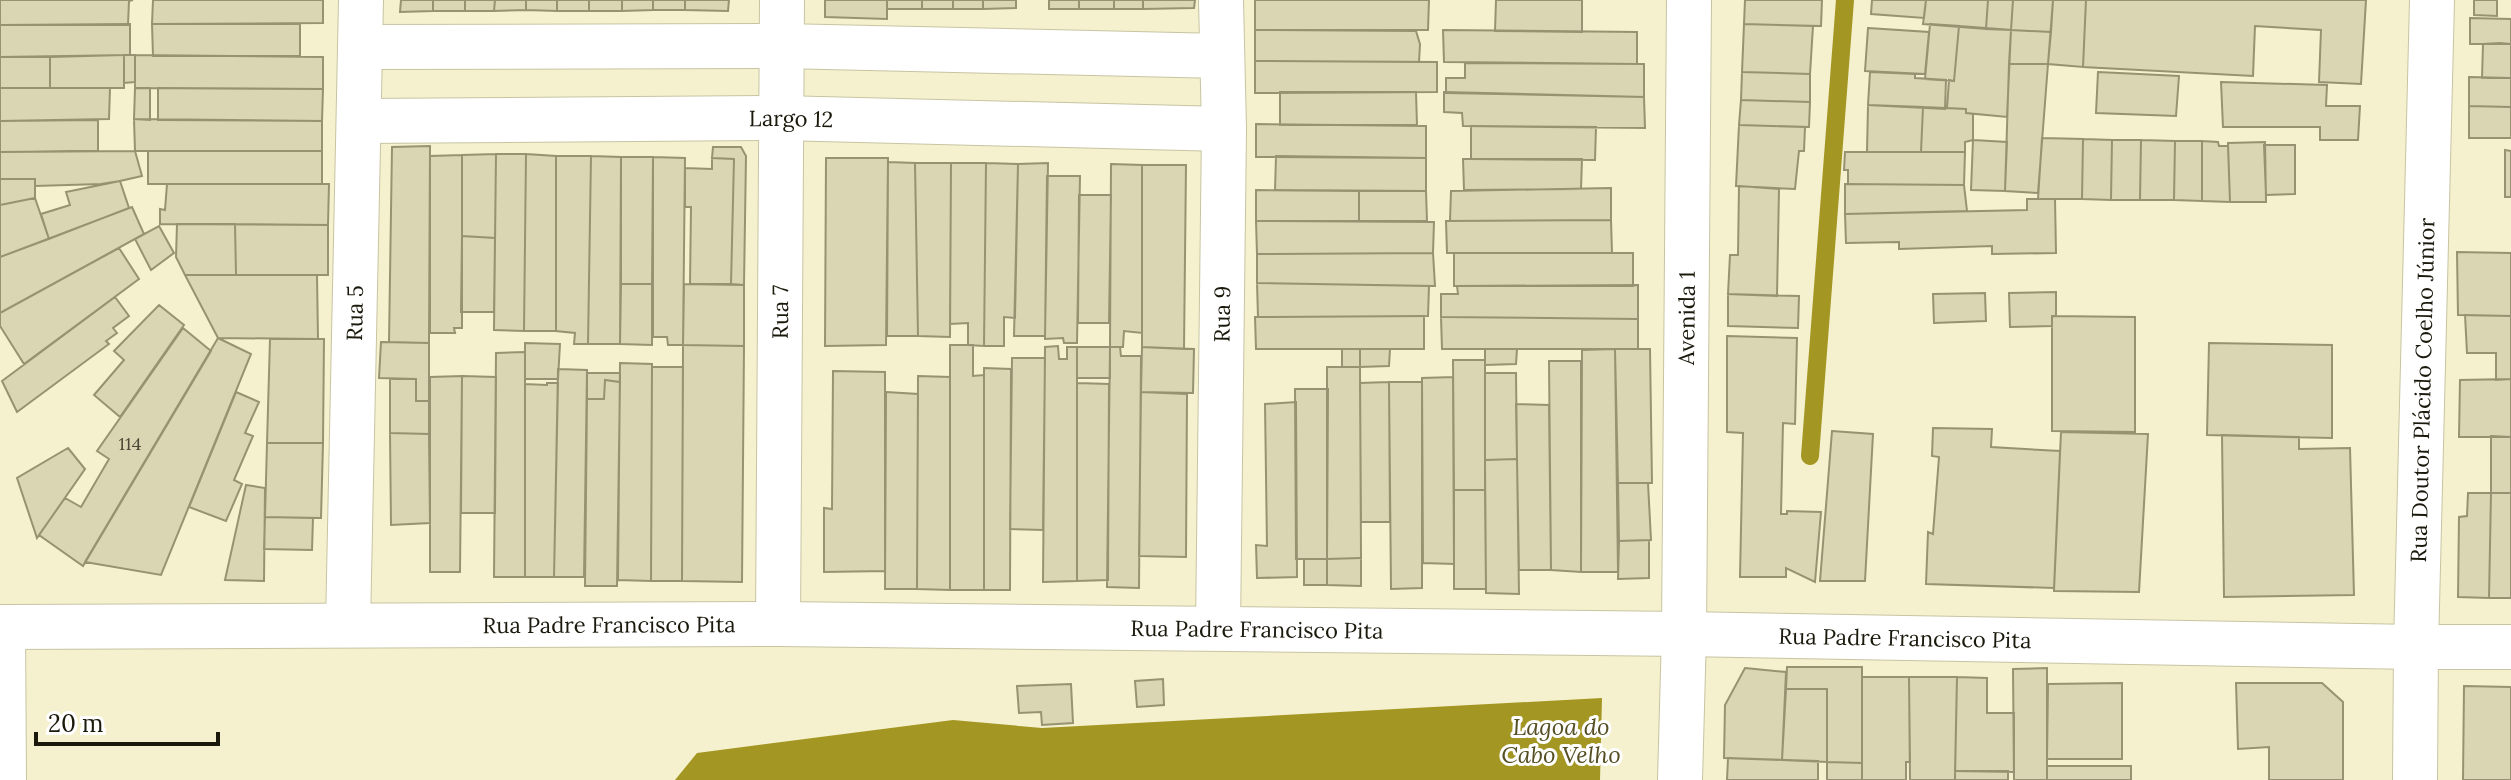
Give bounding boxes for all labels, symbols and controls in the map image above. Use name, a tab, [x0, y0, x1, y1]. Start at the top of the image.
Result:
street label: Largo 12	[749, 104, 834, 133]
street label: Rua Doutor Plácido Coelho Júnior	[2404, 217, 2441, 563]
street label: Avenida 1	[1672, 271, 1701, 366]
street label: Rua 5	[340, 285, 369, 341]
street label: Rua 7	[766, 285, 794, 339]
street label: Rua 9	[1207, 285, 1236, 343]
house number: 114	[119, 432, 142, 455]
street label: Rua Padre Francisco Pita	[482, 610, 736, 639]
street label: Rua Padre Francisco Pita	[1130, 614, 1384, 645]
street label: Rua Padre Francisco Pita	[1778, 622, 2032, 654]
scale bar	[36, 696, 218, 746]
text: 20 m	[48, 708, 104, 739]
water label: Lagoa do Cabo Velho	[1501, 711, 1621, 770]

